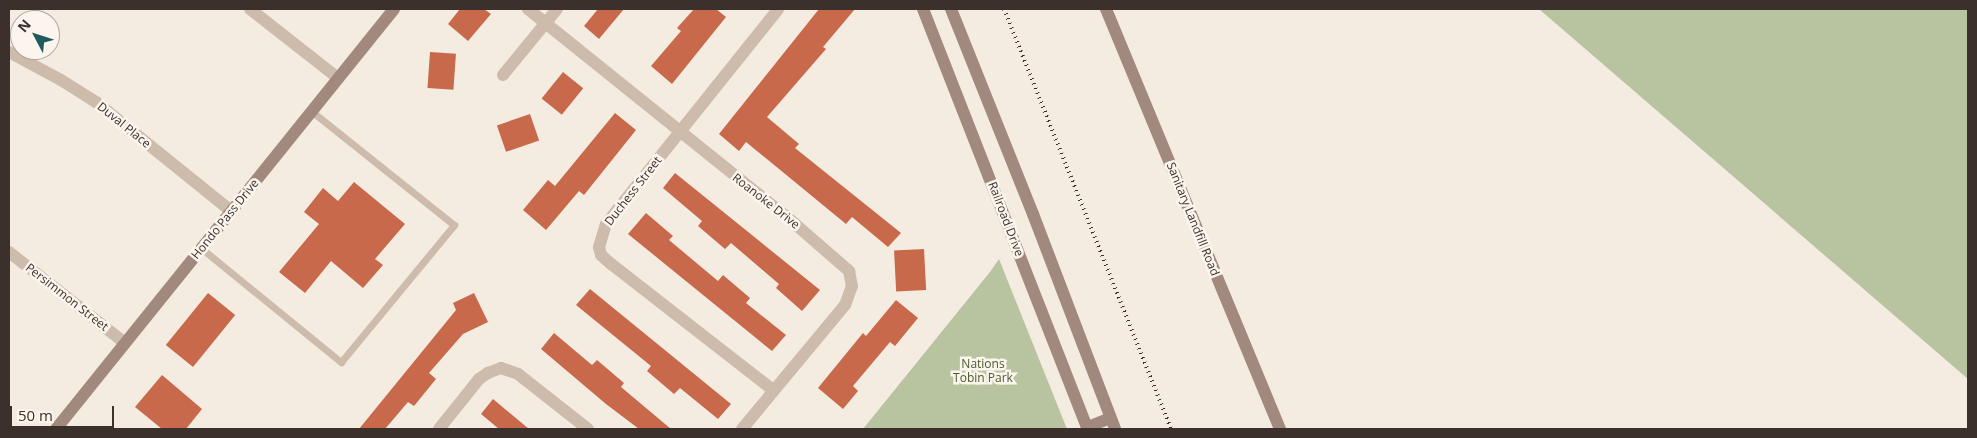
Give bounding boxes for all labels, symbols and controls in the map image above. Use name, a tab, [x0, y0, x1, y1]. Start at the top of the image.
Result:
north arrow	[10, 10, 60, 60]
text: N	[13, 15, 35, 36]
street label: Duval Place	[94, 99, 154, 151]
street label: Duchess Street	[601, 153, 665, 229]
street label: Sanitary Landfill Road	[1164, 160, 1222, 278]
street label: Roanoke Drive	[729, 170, 803, 232]
street label: Hondo Pass Drive	[188, 176, 262, 262]
street label: Railroad Drive	[985, 180, 1027, 258]
street label: Persimmon Street	[23, 260, 111, 334]
park label: Nations Tobin Park	[953, 357, 1013, 385]
scale bar	[12, 396, 116, 428]
text: 50 m	[18, 405, 53, 425]

